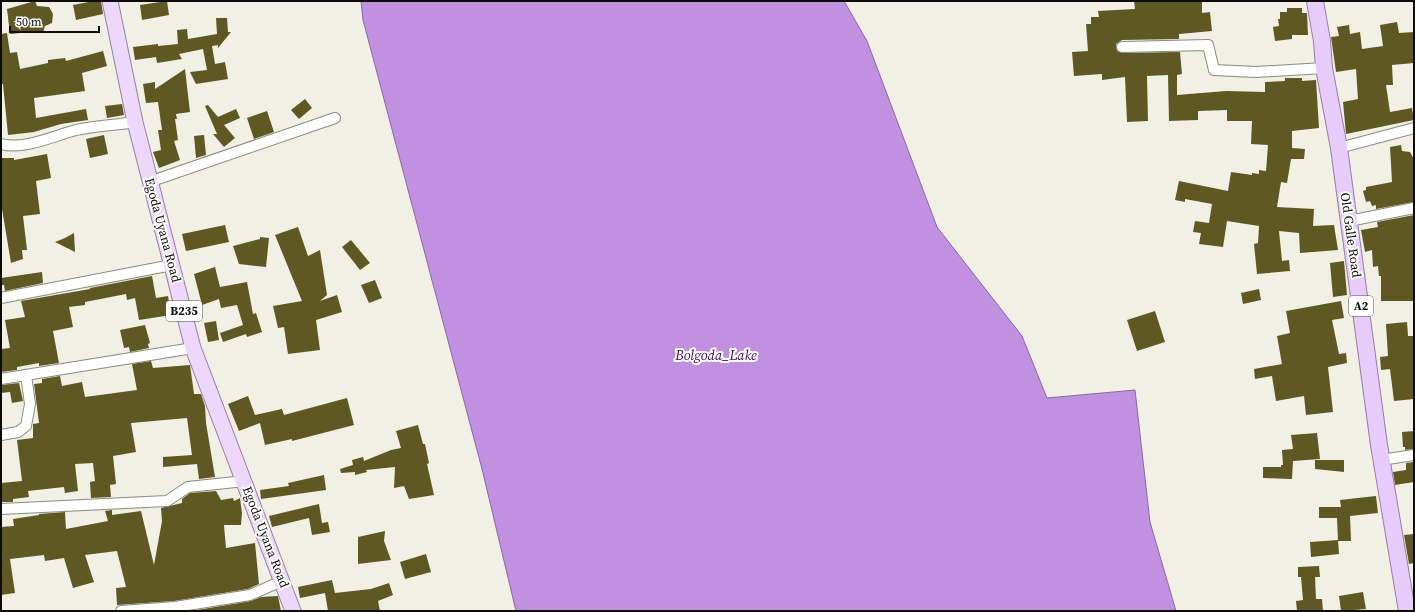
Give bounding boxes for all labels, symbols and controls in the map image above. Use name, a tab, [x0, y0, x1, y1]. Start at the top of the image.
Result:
scale bar	[10, 8, 99, 34]
text: 50 m	[16, 14, 42, 30]
street label: Egoda Uyana Road	[141, 176, 185, 285]
street label: Old Galle Road	[1337, 191, 1365, 279]
road number: A2	[1349, 296, 1373, 316]
road number: B235	[166, 301, 202, 321]
water label: Bolgoda_Lake	[674, 345, 757, 365]
street label: Egoda Uyana Road	[239, 484, 293, 591]

